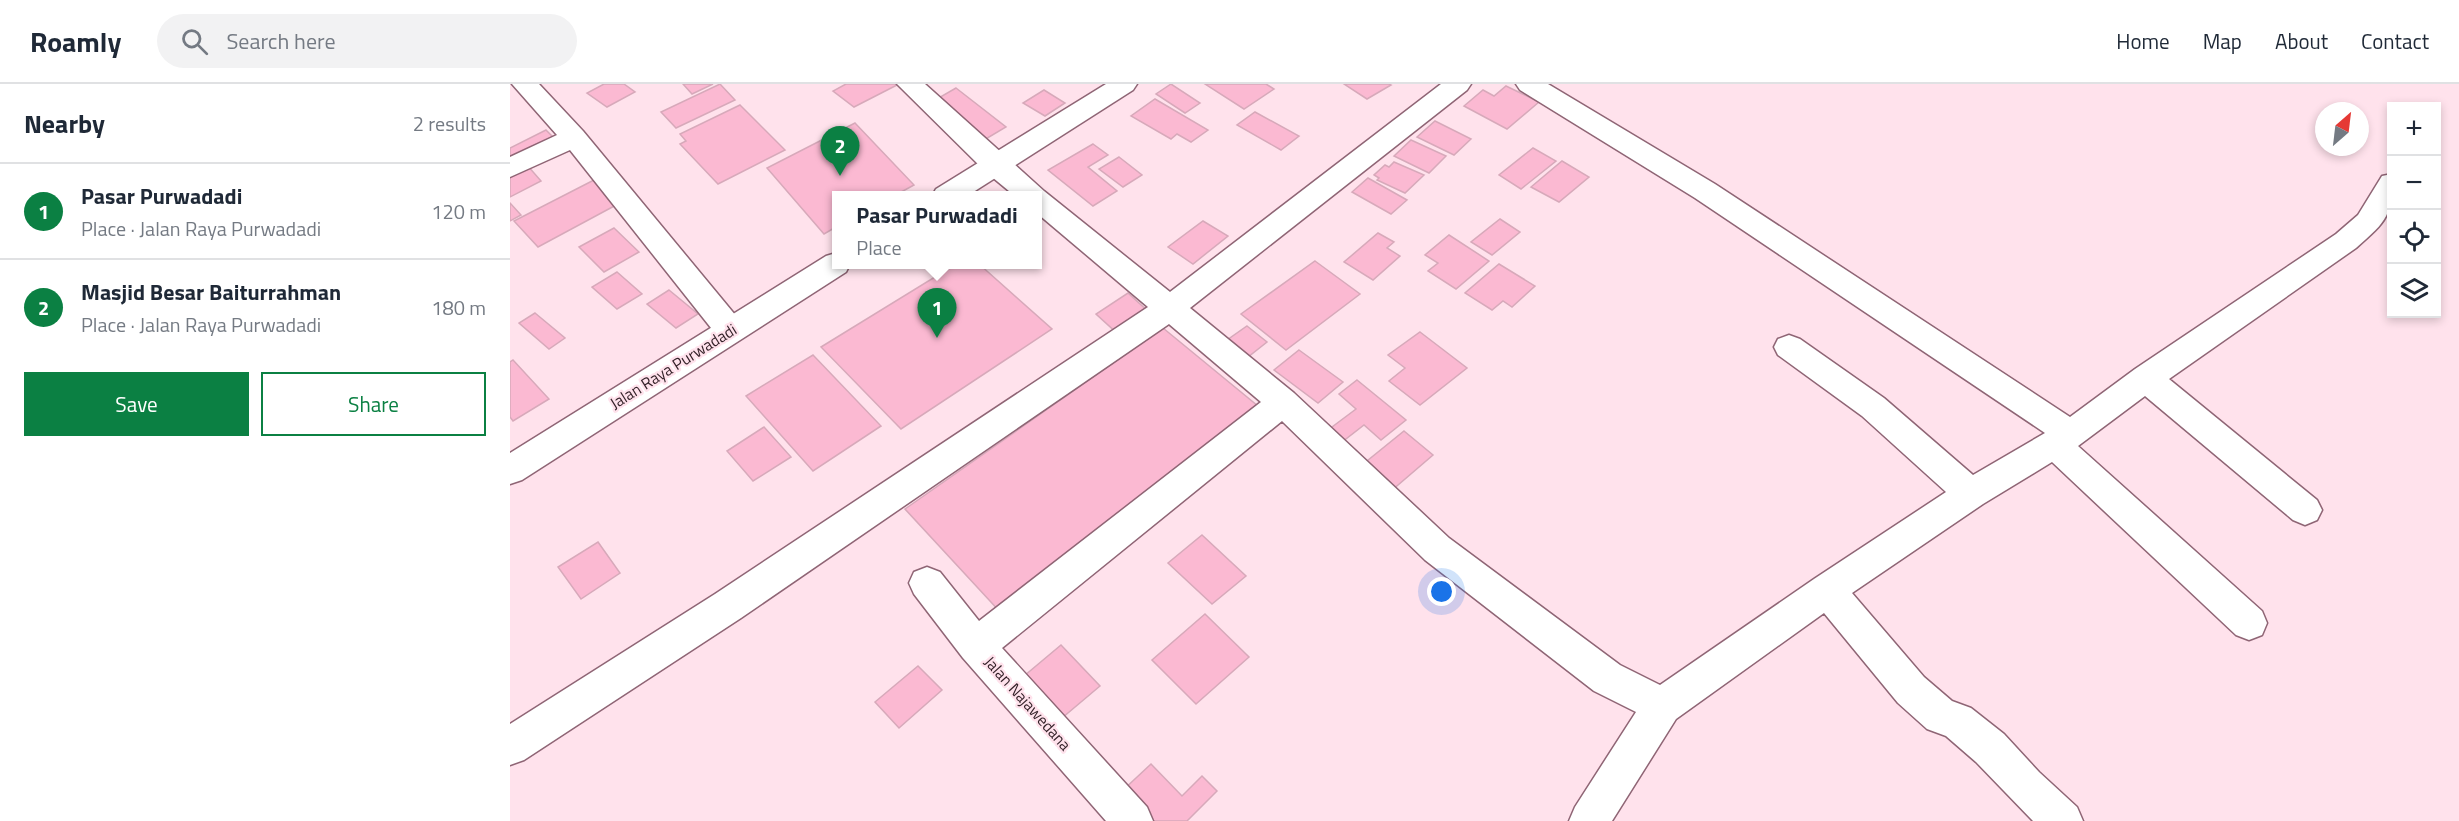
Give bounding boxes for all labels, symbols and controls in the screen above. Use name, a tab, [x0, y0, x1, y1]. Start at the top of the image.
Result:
search box	[157, 14, 577, 68]
text: Roamly	[30, 20, 121, 63]
text: Search here	[226, 24, 336, 58]
icon: search	[178, 25, 211, 58]
text: Home	[2116, 25, 2170, 57]
text: Map	[2203, 25, 2242, 57]
text: About	[2275, 25, 2328, 57]
text: Contact	[2361, 25, 2429, 57]
north arrow	[2315, 102, 2369, 156]
map controls	[2387, 102, 2441, 318]
button: +	[2387, 102, 2441, 156]
text: Nearby	[24, 104, 105, 143]
text: 2 results	[413, 108, 486, 139]
pin: 2	[820, 126, 860, 176]
button: −	[2387, 156, 2441, 210]
text: Pasar Purwadadi	[81, 179, 242, 213]
popup	[832, 191, 1042, 269]
text: 1	[38, 196, 49, 227]
text: 120 m	[431, 196, 486, 227]
text: Pasar Purwadadi	[856, 198, 1018, 232]
button: locate	[2387, 210, 2441, 264]
text: Place · Jalan Raya Purwadadi	[81, 213, 321, 244]
text: Place	[856, 232, 902, 263]
button: layers	[2387, 264, 2441, 318]
text: Masjid Besar Baiturrahman	[81, 275, 341, 309]
pin: 1	[918, 288, 956, 338]
text: 2	[38, 292, 49, 323]
text: 180 m	[431, 292, 486, 323]
text: Place · Jalan Raya Purwadadi	[81, 309, 321, 340]
street label: Jalan Raya Purwadadi	[605, 317, 741, 415]
button: Save	[24, 372, 249, 436]
button: Share	[261, 372, 486, 436]
your location	[1427, 577, 1456, 606]
street label: Jalan Najawedana	[979, 650, 1077, 756]

